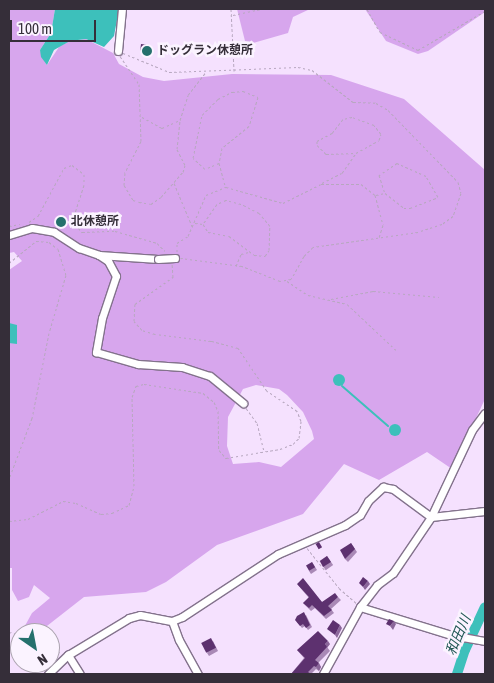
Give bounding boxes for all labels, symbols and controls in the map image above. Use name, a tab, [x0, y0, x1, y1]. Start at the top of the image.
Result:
scale bar	[12, 10, 99, 42]
text: 100 m	[18, 20, 52, 37]
place label: ドッグラン休憩所	[157, 44, 253, 58]
marker: ドッグラン休憩所	[141, 45, 153, 57]
place label: 北休憩所	[71, 215, 119, 229]
marker: 北休憩所	[55, 216, 67, 228]
water label: 和田川	[442, 612, 474, 658]
north arrow	[10, 623, 60, 673]
text: N	[35, 651, 50, 669]

